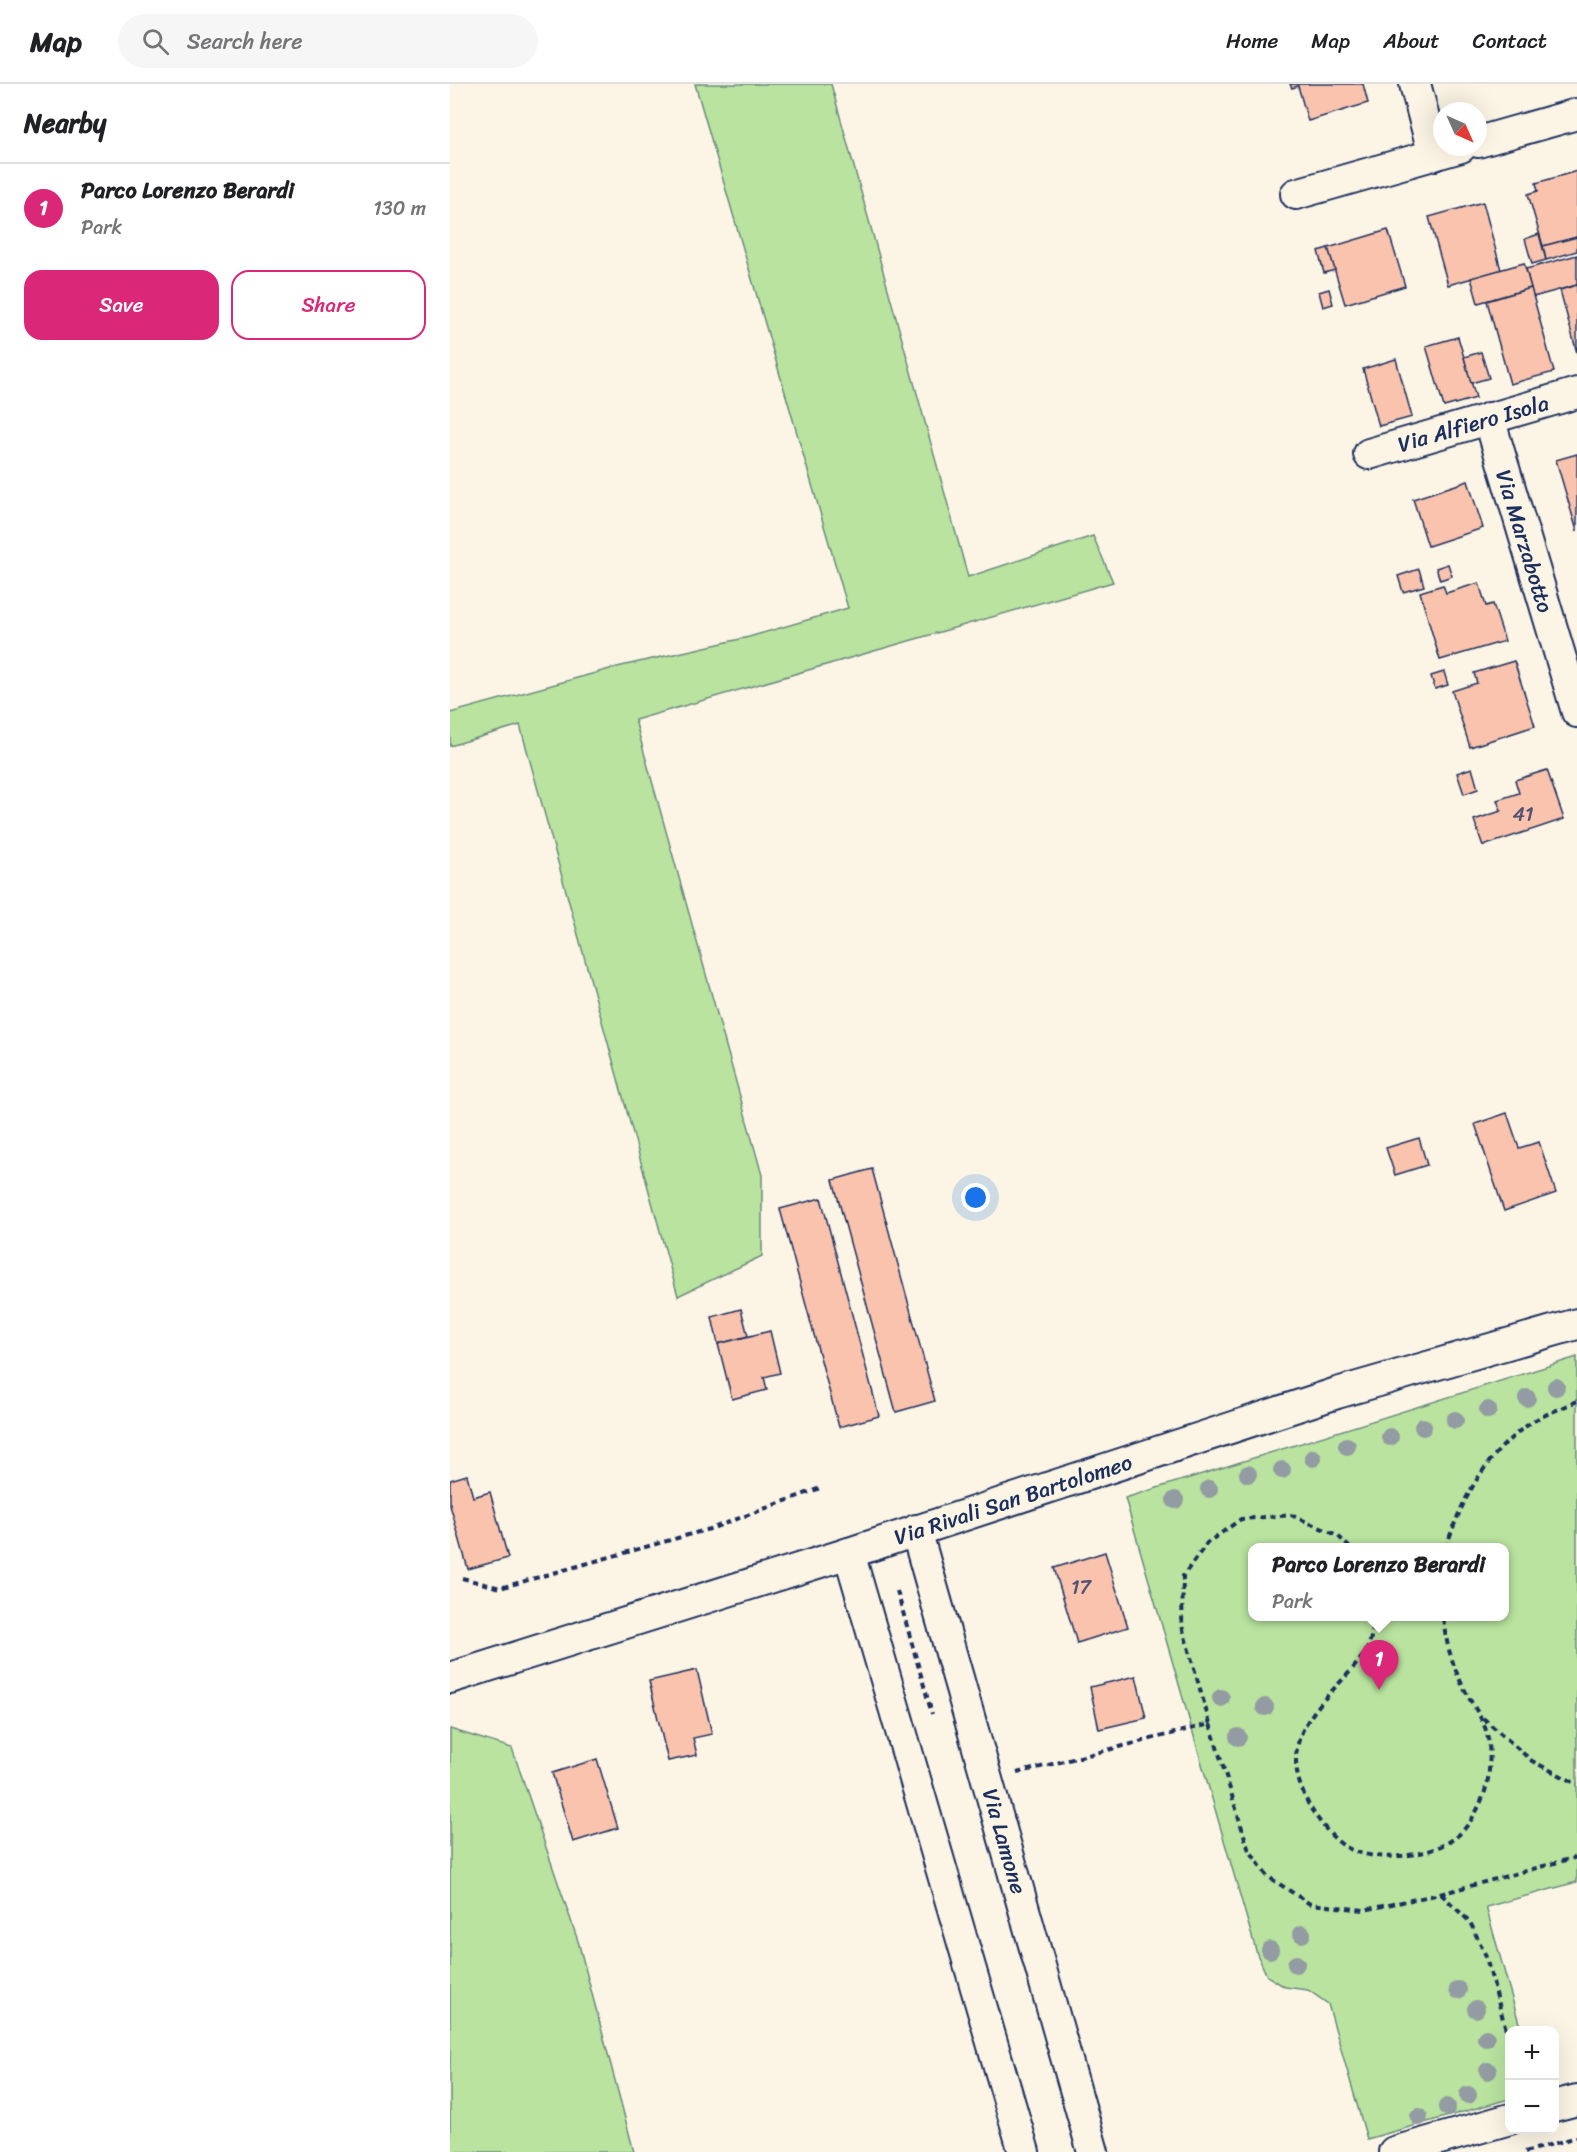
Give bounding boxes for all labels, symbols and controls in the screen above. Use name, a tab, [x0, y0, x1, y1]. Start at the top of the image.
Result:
search box	[118, 14, 538, 68]
text: Map	[30, 17, 82, 66]
text: Search here	[187, 22, 303, 61]
text: Home	[1226, 22, 1278, 60]
text: Map	[1311, 22, 1350, 60]
text: About	[1383, 22, 1440, 60]
text: Contact	[1473, 22, 1547, 60]
icon: search	[139, 25, 172, 58]
text: Nearby	[24, 100, 106, 146]
north arrow	[1433, 102, 1487, 156]
text: Parco Lorenzo Berardi	[81, 171, 294, 210]
text: 1	[39, 191, 48, 226]
text: 130 m	[373, 191, 426, 226]
text: Park	[81, 210, 122, 245]
button: Save	[24, 270, 219, 340]
button: Share	[231, 270, 426, 340]
street label: Via Alfiero Isola	[1393, 383, 1553, 464]
street label: Via Marzabotto	[1484, 465, 1565, 618]
house number: 41	[1512, 797, 1534, 832]
your location	[961, 1183, 990, 1212]
street label: Via Rivali San Bartolomeo	[889, 1443, 1137, 1556]
popup	[1248, 1543, 1509, 1621]
text: Parco Lorenzo Berardi	[1272, 1545, 1485, 1584]
house number: 17	[1071, 1570, 1093, 1605]
text: Park	[1272, 1584, 1313, 1619]
pin: 1	[1360, 1640, 1398, 1690]
street label: Via Lamone	[971, 1784, 1038, 1899]
map controls	[1505, 2026, 1559, 2134]
button: +	[1505, 2026, 1559, 2080]
button: −	[1505, 2080, 1559, 2134]

